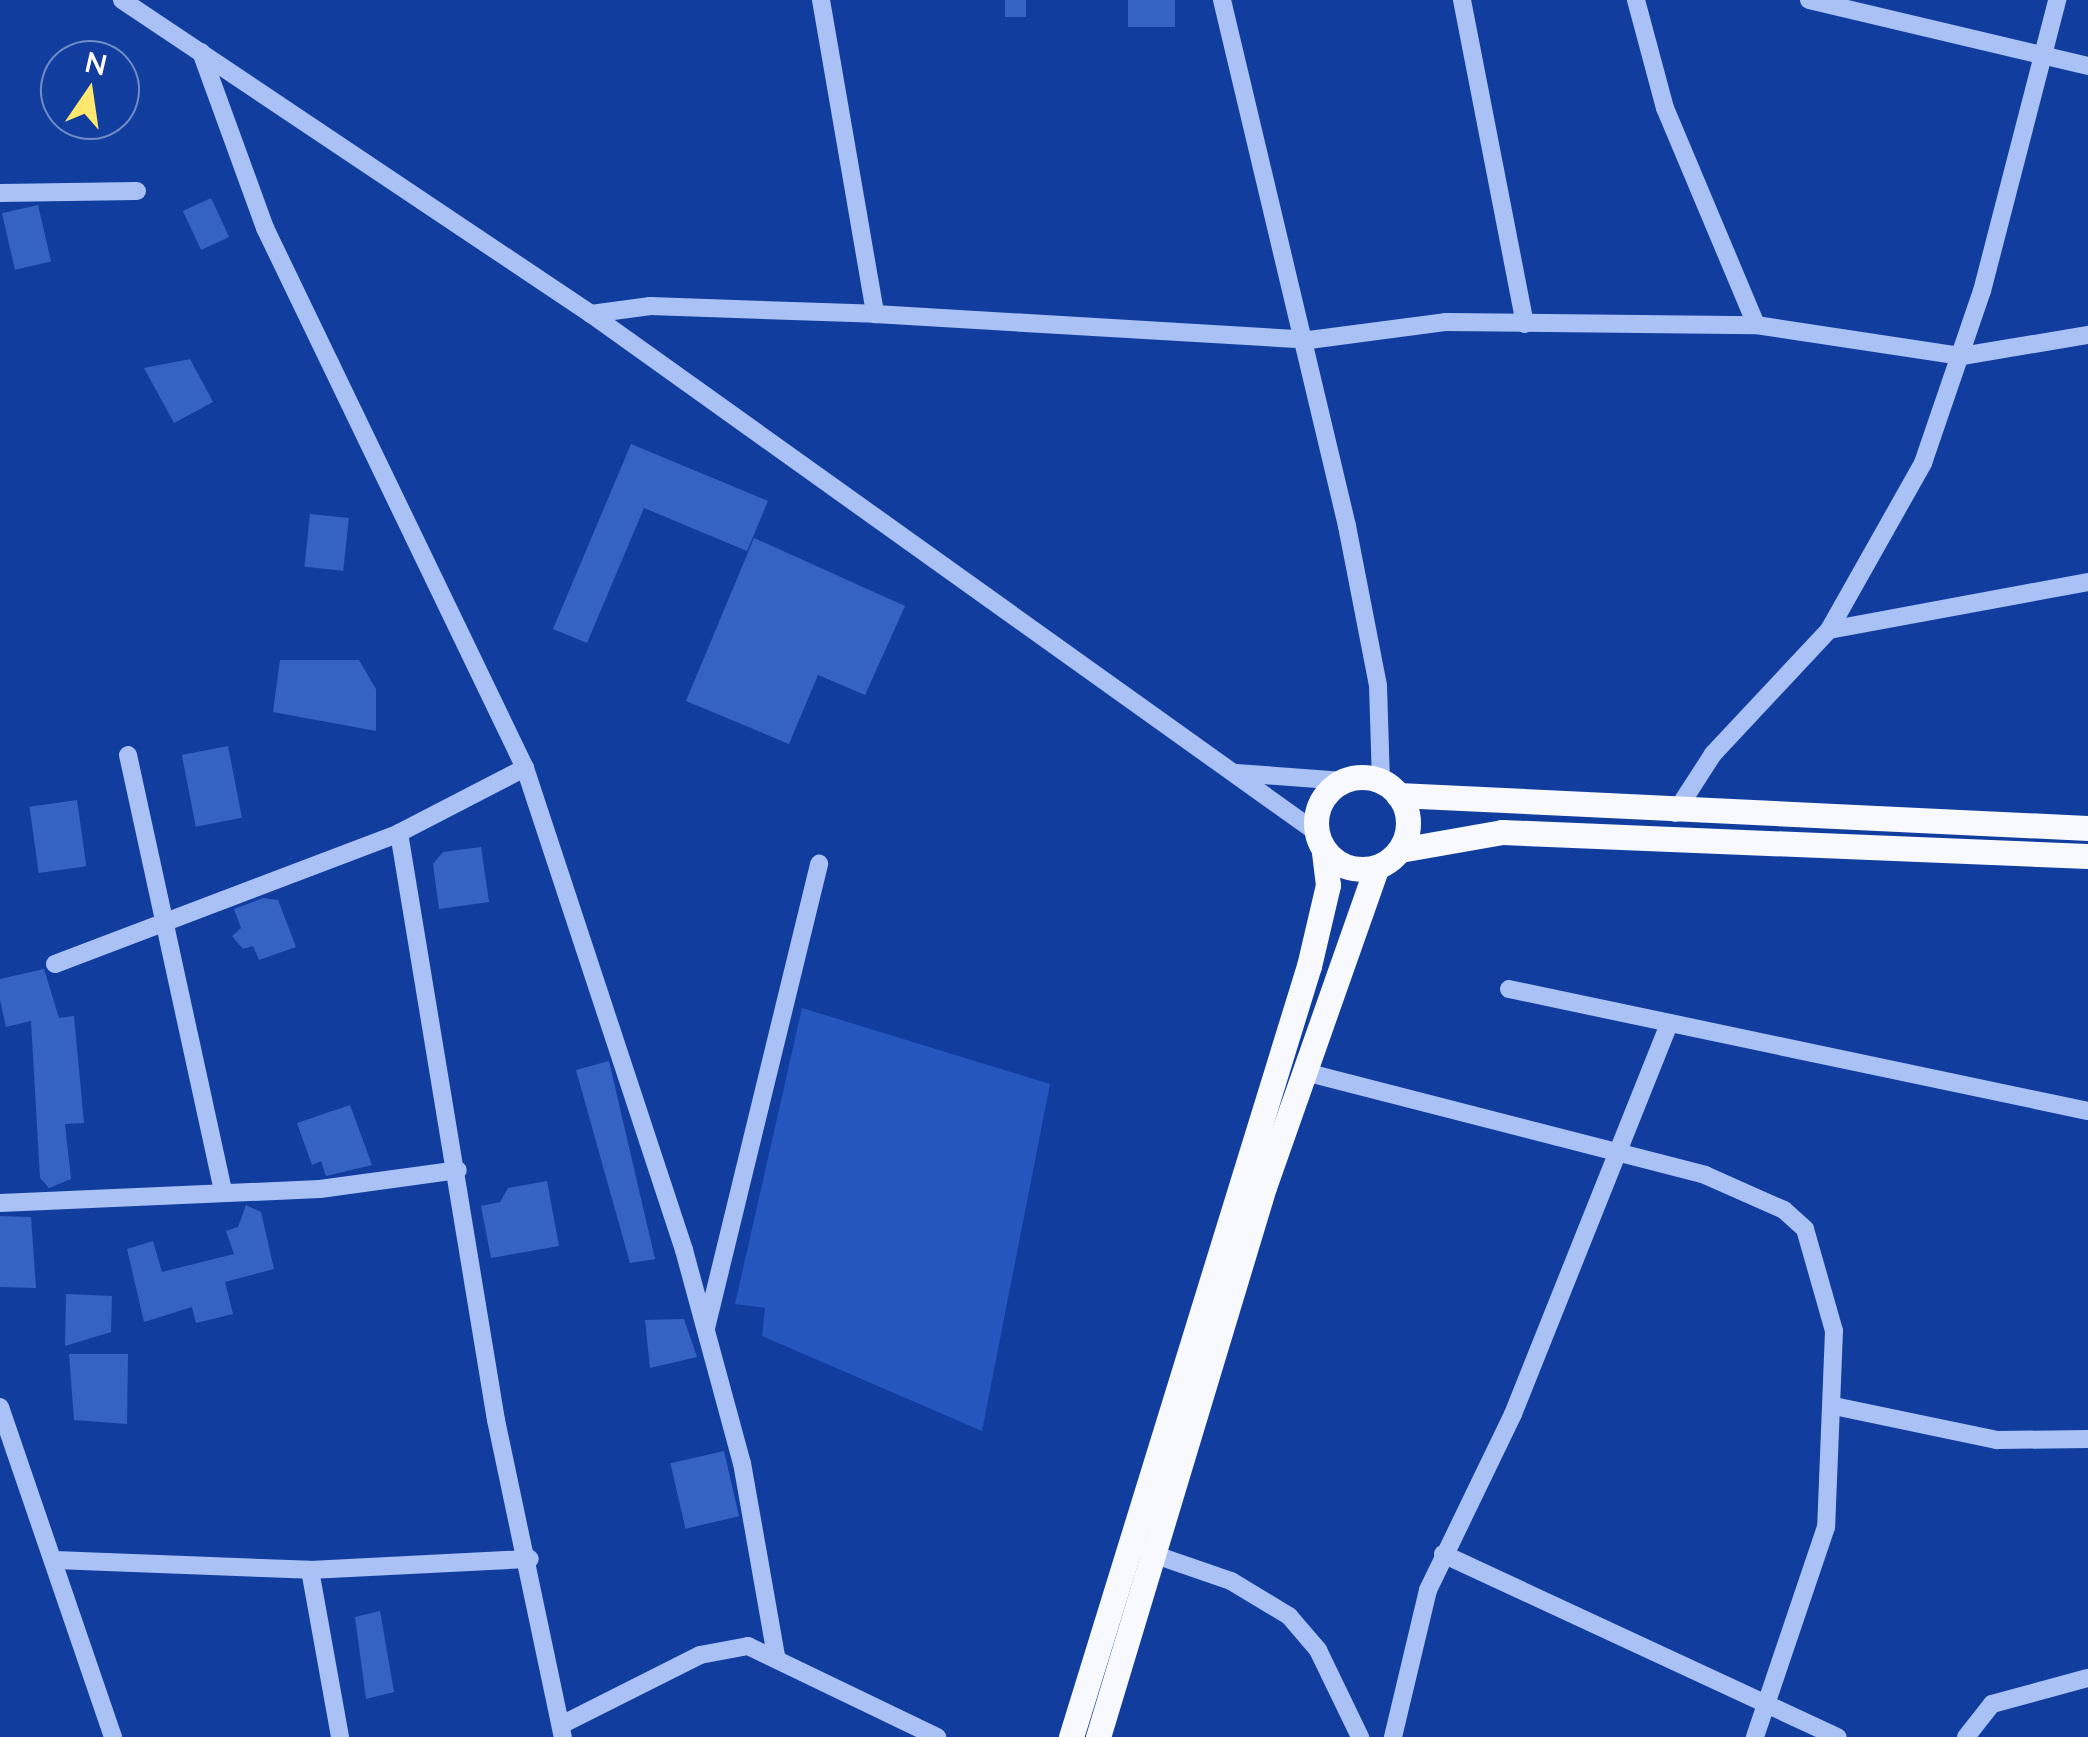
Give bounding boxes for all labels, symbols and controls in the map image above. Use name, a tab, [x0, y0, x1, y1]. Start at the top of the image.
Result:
north arrow	[40, 40, 140, 140]
text: N	[82, 44, 111, 82]

